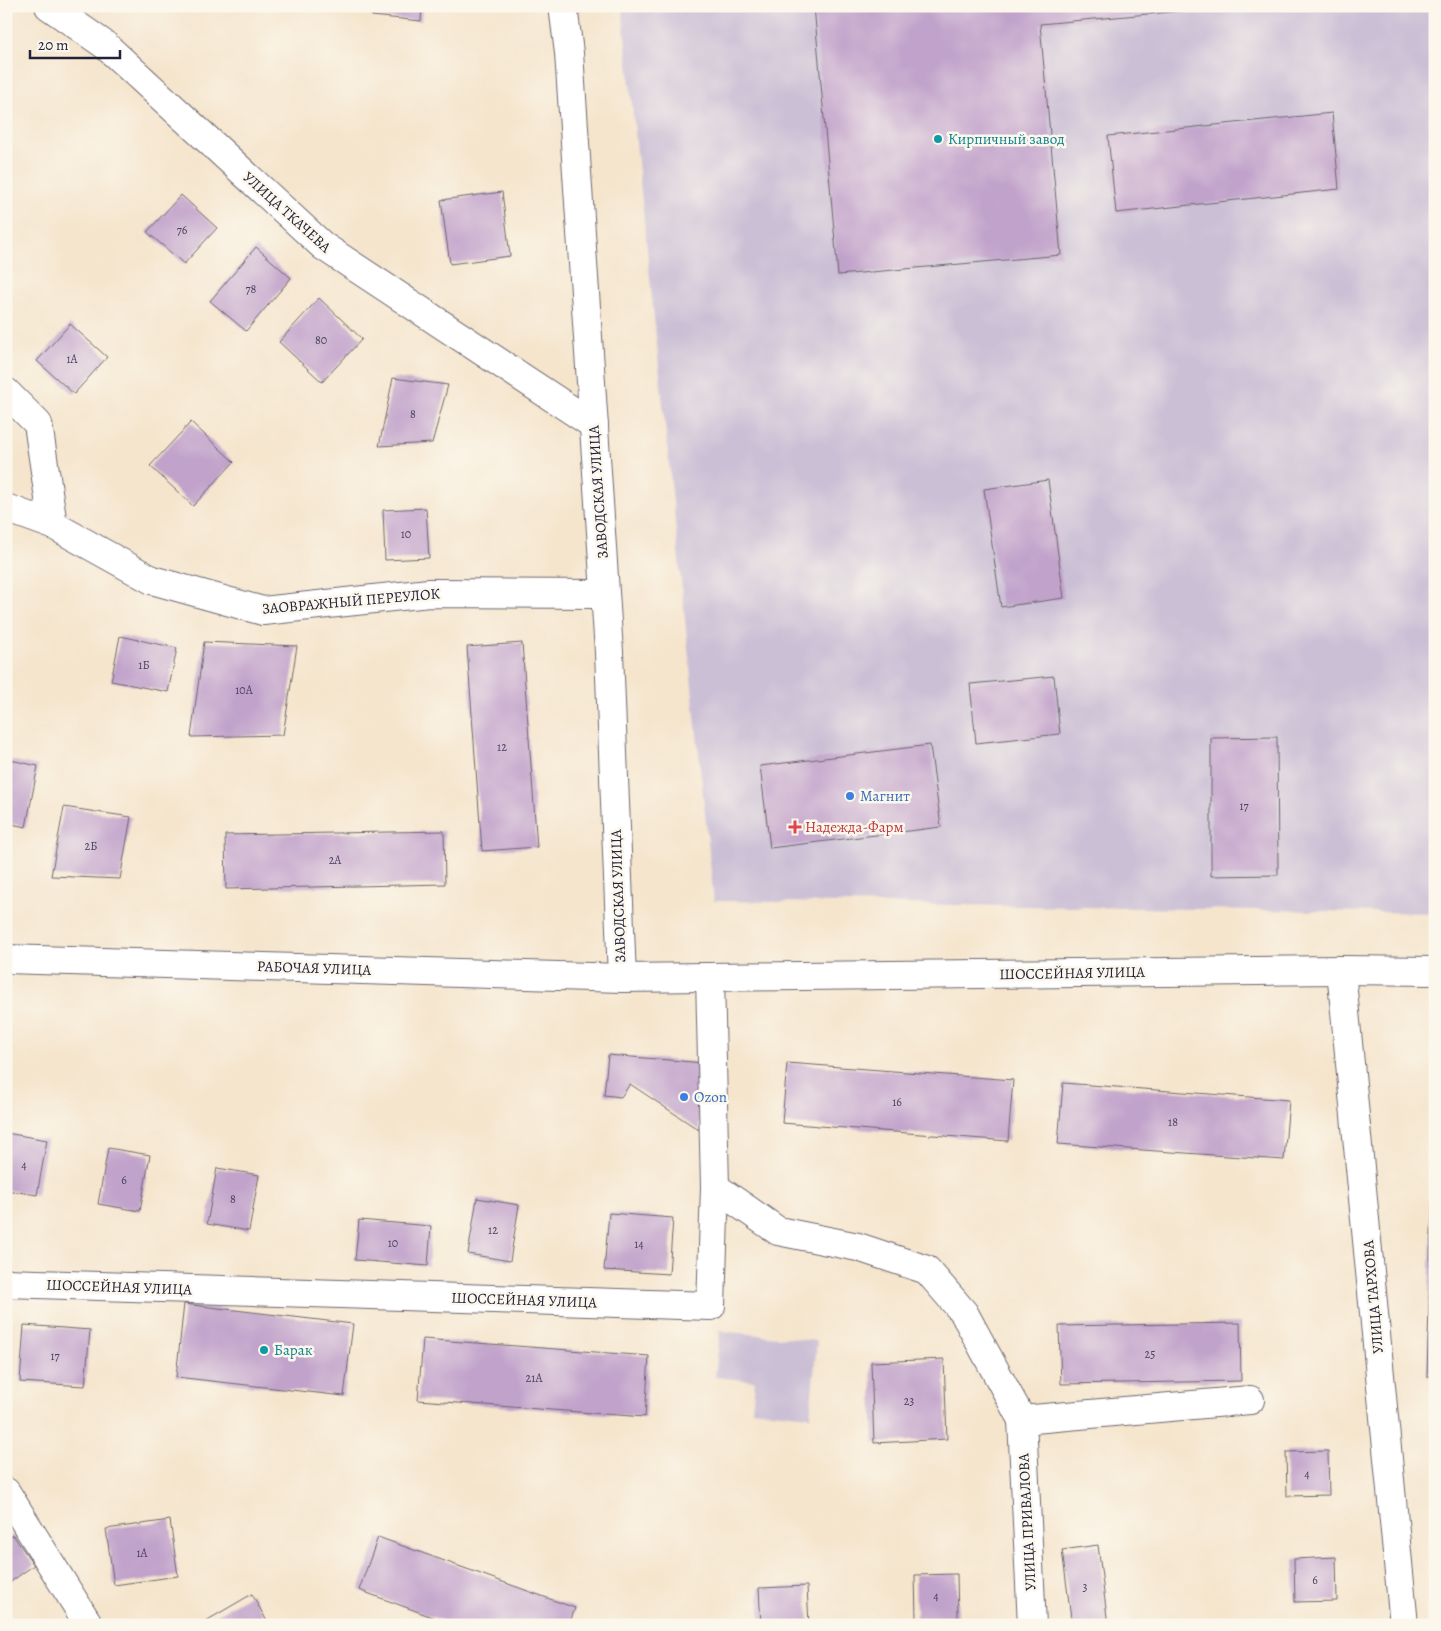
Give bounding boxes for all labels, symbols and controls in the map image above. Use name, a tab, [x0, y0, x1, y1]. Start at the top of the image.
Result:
scale bar	[30, 28, 120, 60]
text: 20 m	[38, 35, 69, 55]
place label: Кирпичный завод	[948, 129, 1065, 149]
marker: Кирпичный завод	[932, 133, 944, 145]
street label: УЛИЦА ТКАЧЕВА	[239, 167, 336, 257]
house number: 76	[177, 222, 188, 238]
house number: 78	[246, 281, 257, 297]
house number: 80	[315, 332, 327, 348]
house number: 1А	[66, 351, 79, 367]
house number: 8	[410, 406, 416, 422]
street label: ЗАВОДСКАЯ УЛИЦА	[583, 425, 613, 559]
house number: 10	[401, 526, 411, 542]
street label: ЗАОВРАЖНЫЙ ПЕРЕУЛОК	[261, 583, 441, 619]
house number: 1Б	[138, 657, 150, 673]
house number: 10А	[235, 682, 254, 698]
house number: 12	[497, 739, 507, 755]
place label: Магнит	[860, 786, 910, 806]
marker: Магнит	[844, 790, 856, 802]
house number: 17	[1239, 798, 1250, 814]
place label: Надежда-Фарм	[805, 817, 904, 837]
marker: Надежда-Фарм	[789, 821, 801, 833]
street label: ЗАВОДСКАЯ УЛИЦА	[606, 829, 630, 963]
house number: 2Б	[85, 838, 97, 854]
house number: 2А	[329, 852, 342, 868]
street label: РАБОЧАЯ УЛИЦА	[257, 956, 372, 980]
street label: ШОССЕЙНАЯ УЛИЦА	[999, 962, 1145, 984]
place label: Ozon	[694, 1087, 727, 1107]
marker: Ozon	[678, 1091, 690, 1103]
house number: 16	[892, 1094, 902, 1110]
house number: 18	[1168, 1114, 1178, 1130]
house number: 4	[21, 1157, 27, 1173]
house number: 6	[121, 1172, 127, 1188]
house number: 8	[230, 1191, 236, 1207]
house number: 12	[488, 1222, 498, 1238]
house number: 10	[388, 1235, 398, 1251]
house number: 14	[634, 1236, 644, 1252]
street label: УЛИЦА ТАРХОВА	[1358, 1239, 1388, 1355]
street label: ШОССЕЙНАЯ УЛИЦА	[46, 1274, 192, 1300]
street label: ШОССЕЙНАЯ УЛИЦА	[451, 1287, 597, 1313]
place label: Барак	[274, 1340, 313, 1360]
marker: Барак	[258, 1344, 270, 1356]
house number: 25	[1145, 1346, 1155, 1362]
house number: 17	[50, 1348, 61, 1364]
house number: 21А	[526, 1370, 543, 1386]
house number: 23	[904, 1393, 914, 1409]
street label: УЛИЦА ПРИВАЛОВА	[1013, 1453, 1041, 1591]
house number: 4	[1304, 1466, 1310, 1482]
house number: 1А	[136, 1545, 149, 1561]
house number: 6	[1312, 1572, 1318, 1588]
house number: 3	[1083, 1579, 1088, 1595]
house number: 4	[933, 1588, 939, 1604]

